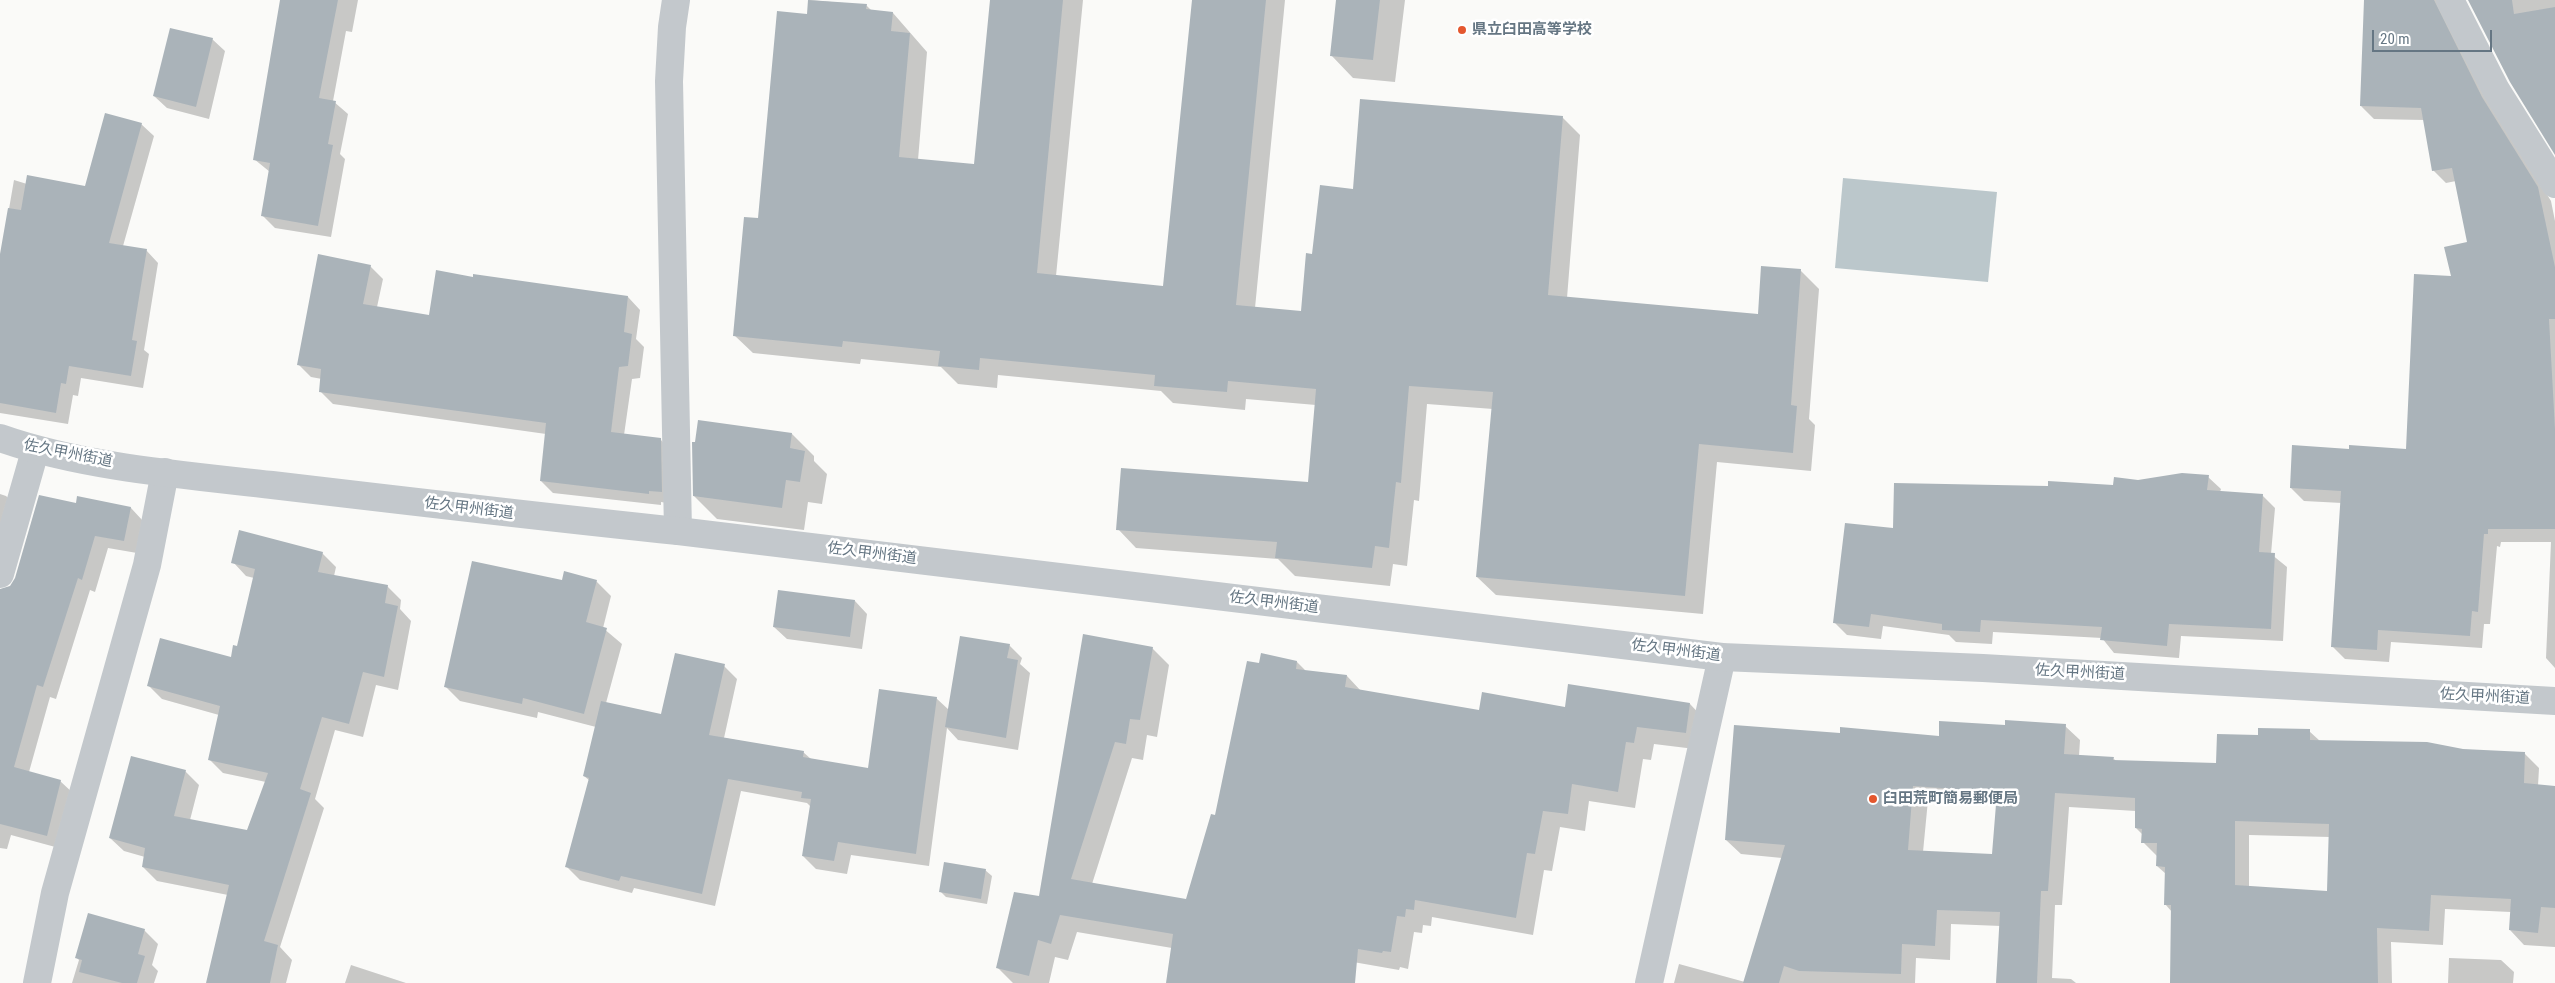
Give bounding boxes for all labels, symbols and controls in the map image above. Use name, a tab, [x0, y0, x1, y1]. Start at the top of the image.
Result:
scale bar	[2375, 20, 2495, 52]
place label: 県立臼田高等学校	[1472, 21, 1592, 39]
marker: 県立臼田高等学校	[1456, 24, 1468, 36]
text: 20 m	[2380, 30, 2410, 48]
street label: 佐久甲州街道	[22, 437, 114, 471]
street label: 佐久甲州街道	[423, 495, 515, 523]
street label: 佐久甲州街道	[826, 540, 918, 568]
street label: 佐久甲州街道	[1228, 589, 1320, 617]
street label: 佐久甲州街道	[1630, 637, 1722, 665]
street label: 佐久甲州街道	[2035, 662, 2125, 684]
street label: 佐久甲州街道	[2440, 686, 2530, 708]
place label: 臼田荒町簡易郵便局	[1883, 790, 2018, 808]
marker: 臼田荒町簡易郵便局	[1867, 793, 1879, 805]

